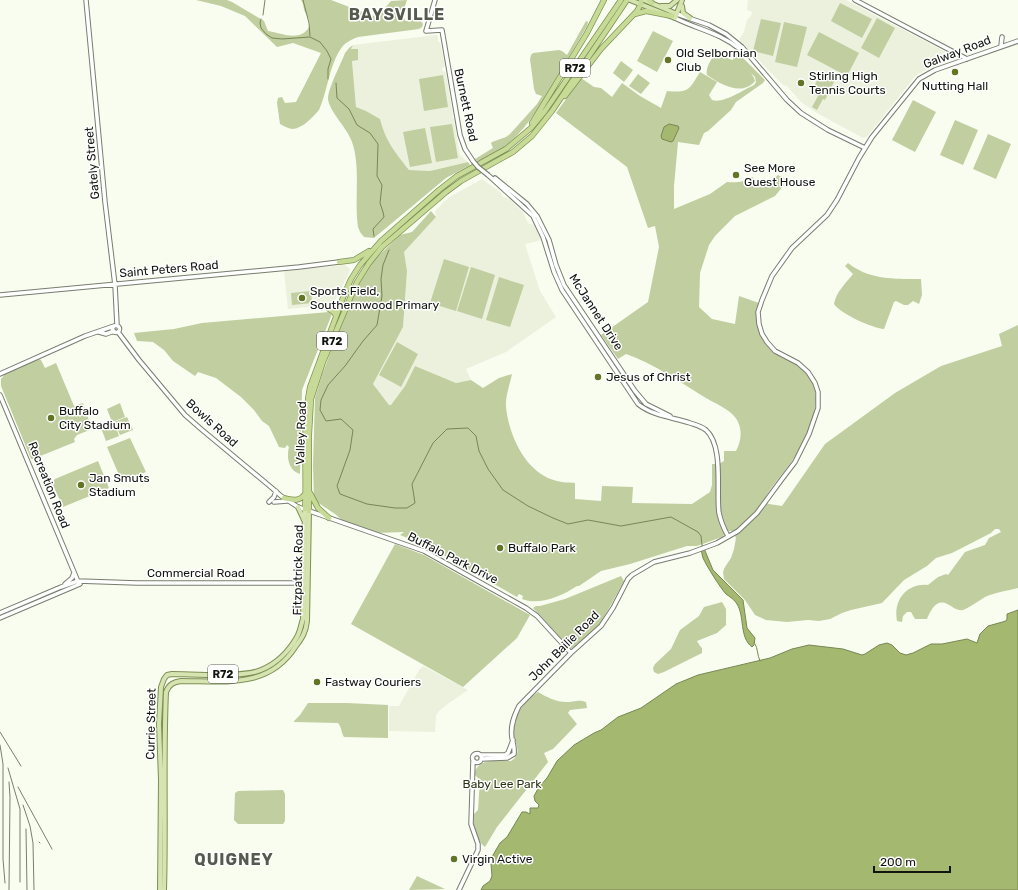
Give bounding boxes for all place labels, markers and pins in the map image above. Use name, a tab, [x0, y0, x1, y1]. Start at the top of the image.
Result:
place label: Old Selbornian Club	[676, 46, 757, 74]
marker: Old Selbornian Club	[663, 55, 673, 65]
marker: Nutting Hall	[950, 67, 960, 77]
place label: Stirling High Tennis Courts	[809, 69, 886, 97]
marker: Stirling High Tennis Courts	[796, 78, 806, 88]
place label: Nutting Hall	[922, 79, 988, 93]
place label: See More Guest House	[744, 161, 816, 189]
marker: See More Guest House	[731, 170, 741, 180]
place label: Sports Field, Southernwood Primary	[310, 284, 439, 312]
marker: Sports Field, Southernwood Primary	[297, 293, 307, 303]
place label: Jesus of Christ	[606, 370, 691, 384]
marker: Jesus of Christ	[593, 372, 603, 382]
place label: Buffalo City Stadium	[59, 404, 131, 432]
marker: Buffalo City Stadium	[46, 413, 56, 423]
place label: Jan Smuts Stadium	[89, 471, 150, 499]
marker: Jan Smuts Stadium	[76, 480, 86, 490]
place label: Buffalo Park	[508, 541, 577, 555]
marker: Buffalo Park	[495, 543, 505, 553]
place label: Fastway Couriers	[325, 675, 421, 689]
marker: Fastway Couriers	[312, 677, 322, 687]
place label: Virgin Active	[462, 852, 533, 866]
marker: Virgin Active	[449, 854, 459, 864]

